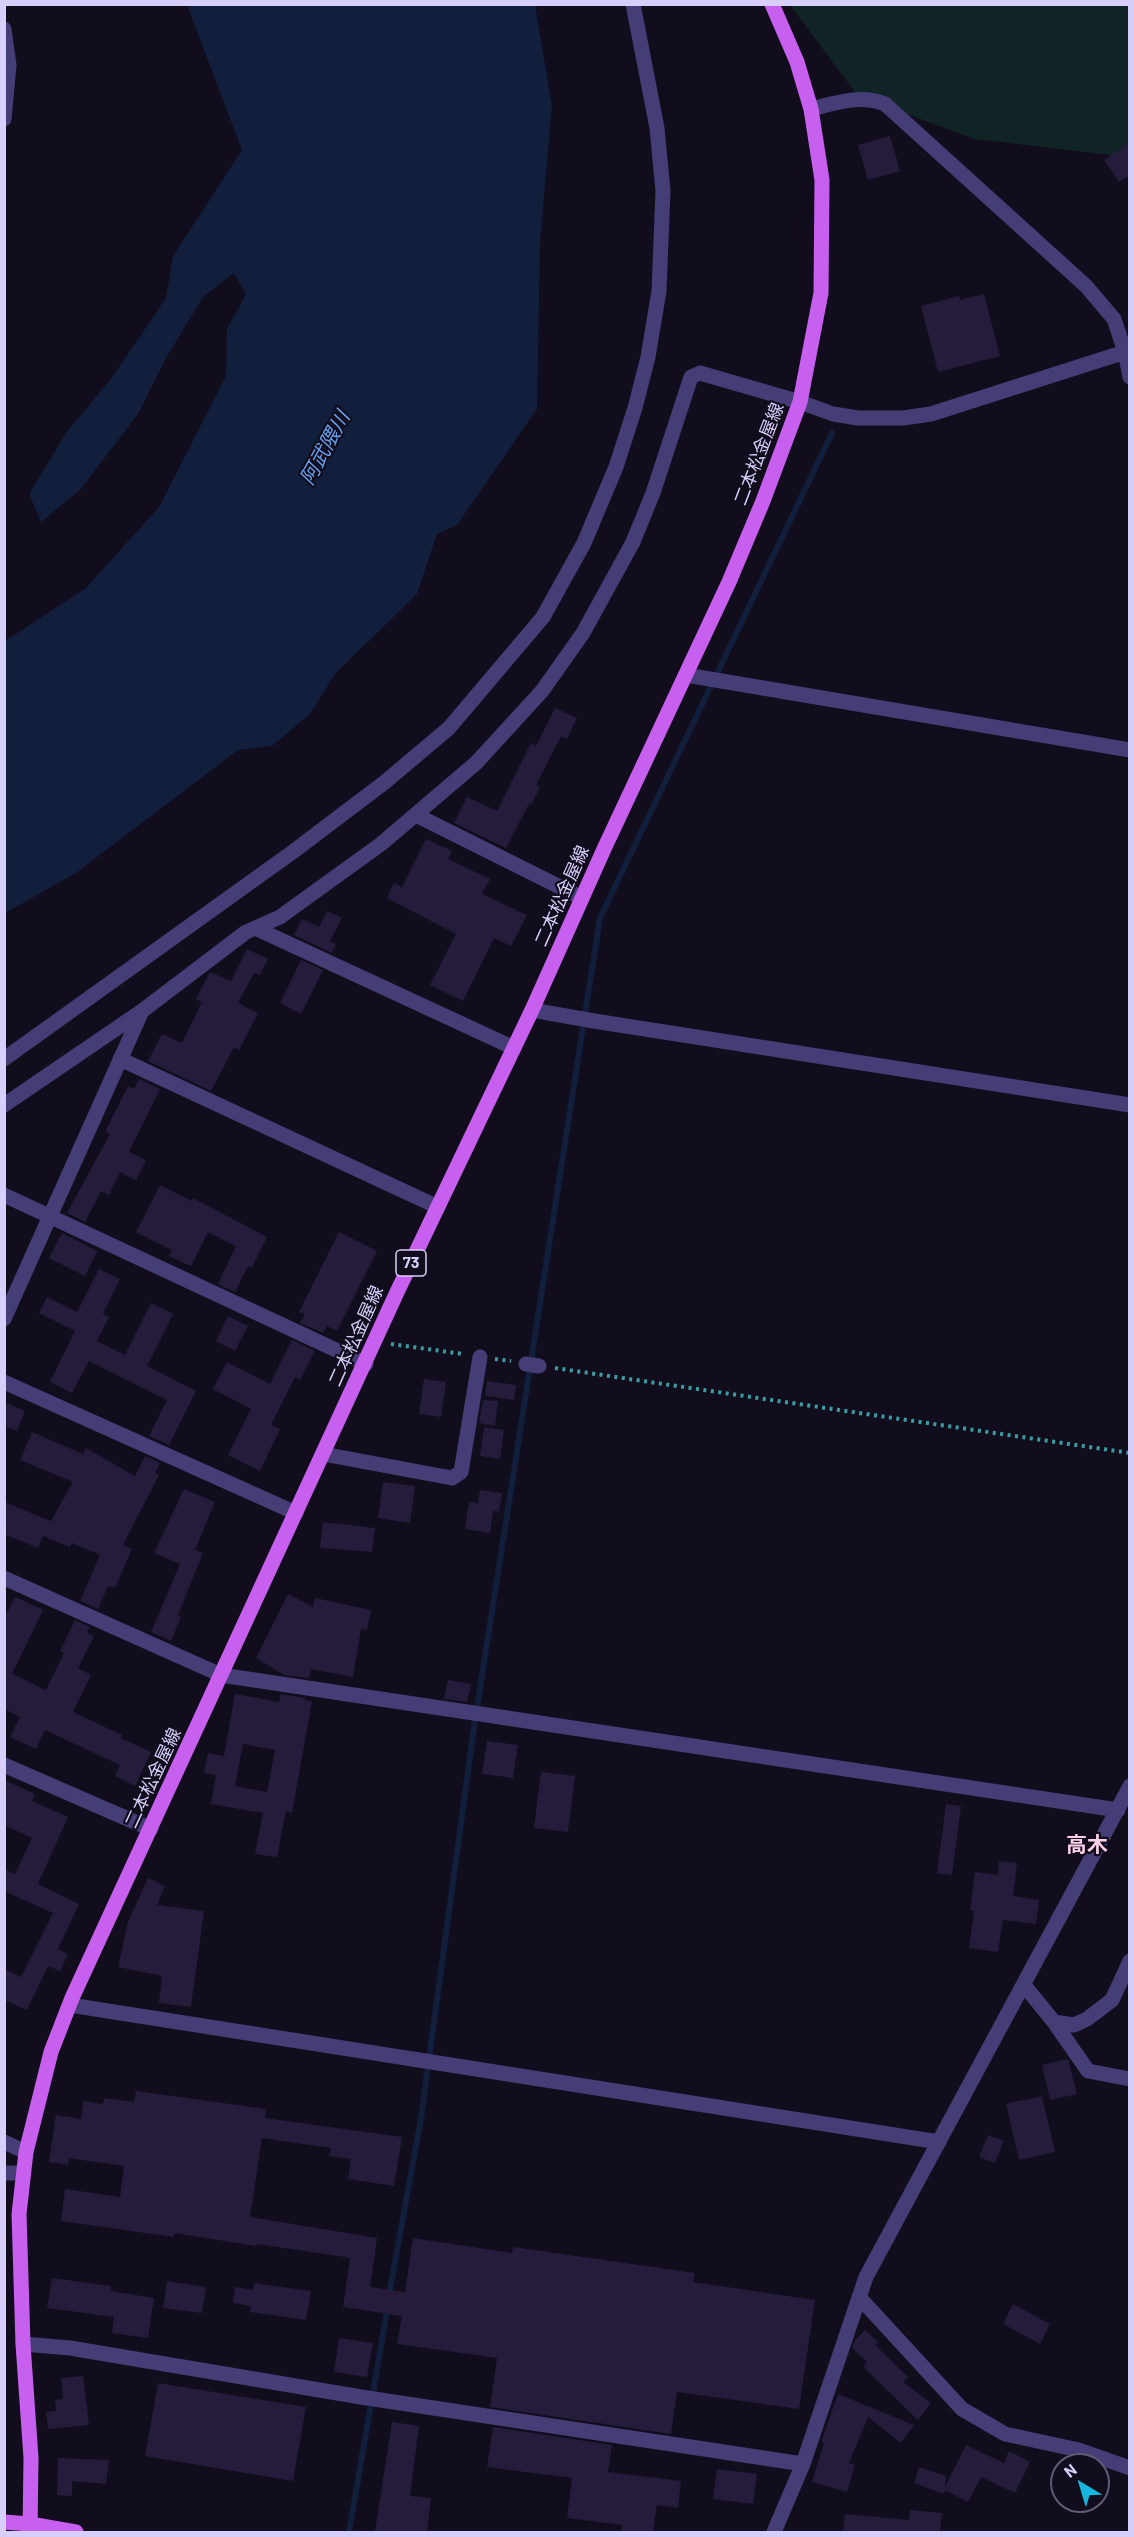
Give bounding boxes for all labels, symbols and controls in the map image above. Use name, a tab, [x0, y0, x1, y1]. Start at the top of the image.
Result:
street label: 二本松金屋線	[730, 400, 788, 508]
water label: 阿武隈川	[295, 407, 355, 489]
street label: 二本松金屋線	[530, 842, 594, 950]
road number: 73	[396, 1250, 426, 1276]
street label: 二本松金屋線	[324, 1282, 388, 1390]
street label: 二本松金屋線	[120, 1724, 186, 1832]
district label: 高木	[1066, 1832, 1108, 1858]
north arrow	[1050, 2453, 1110, 2513]
text: N	[1060, 2459, 1080, 2481]

